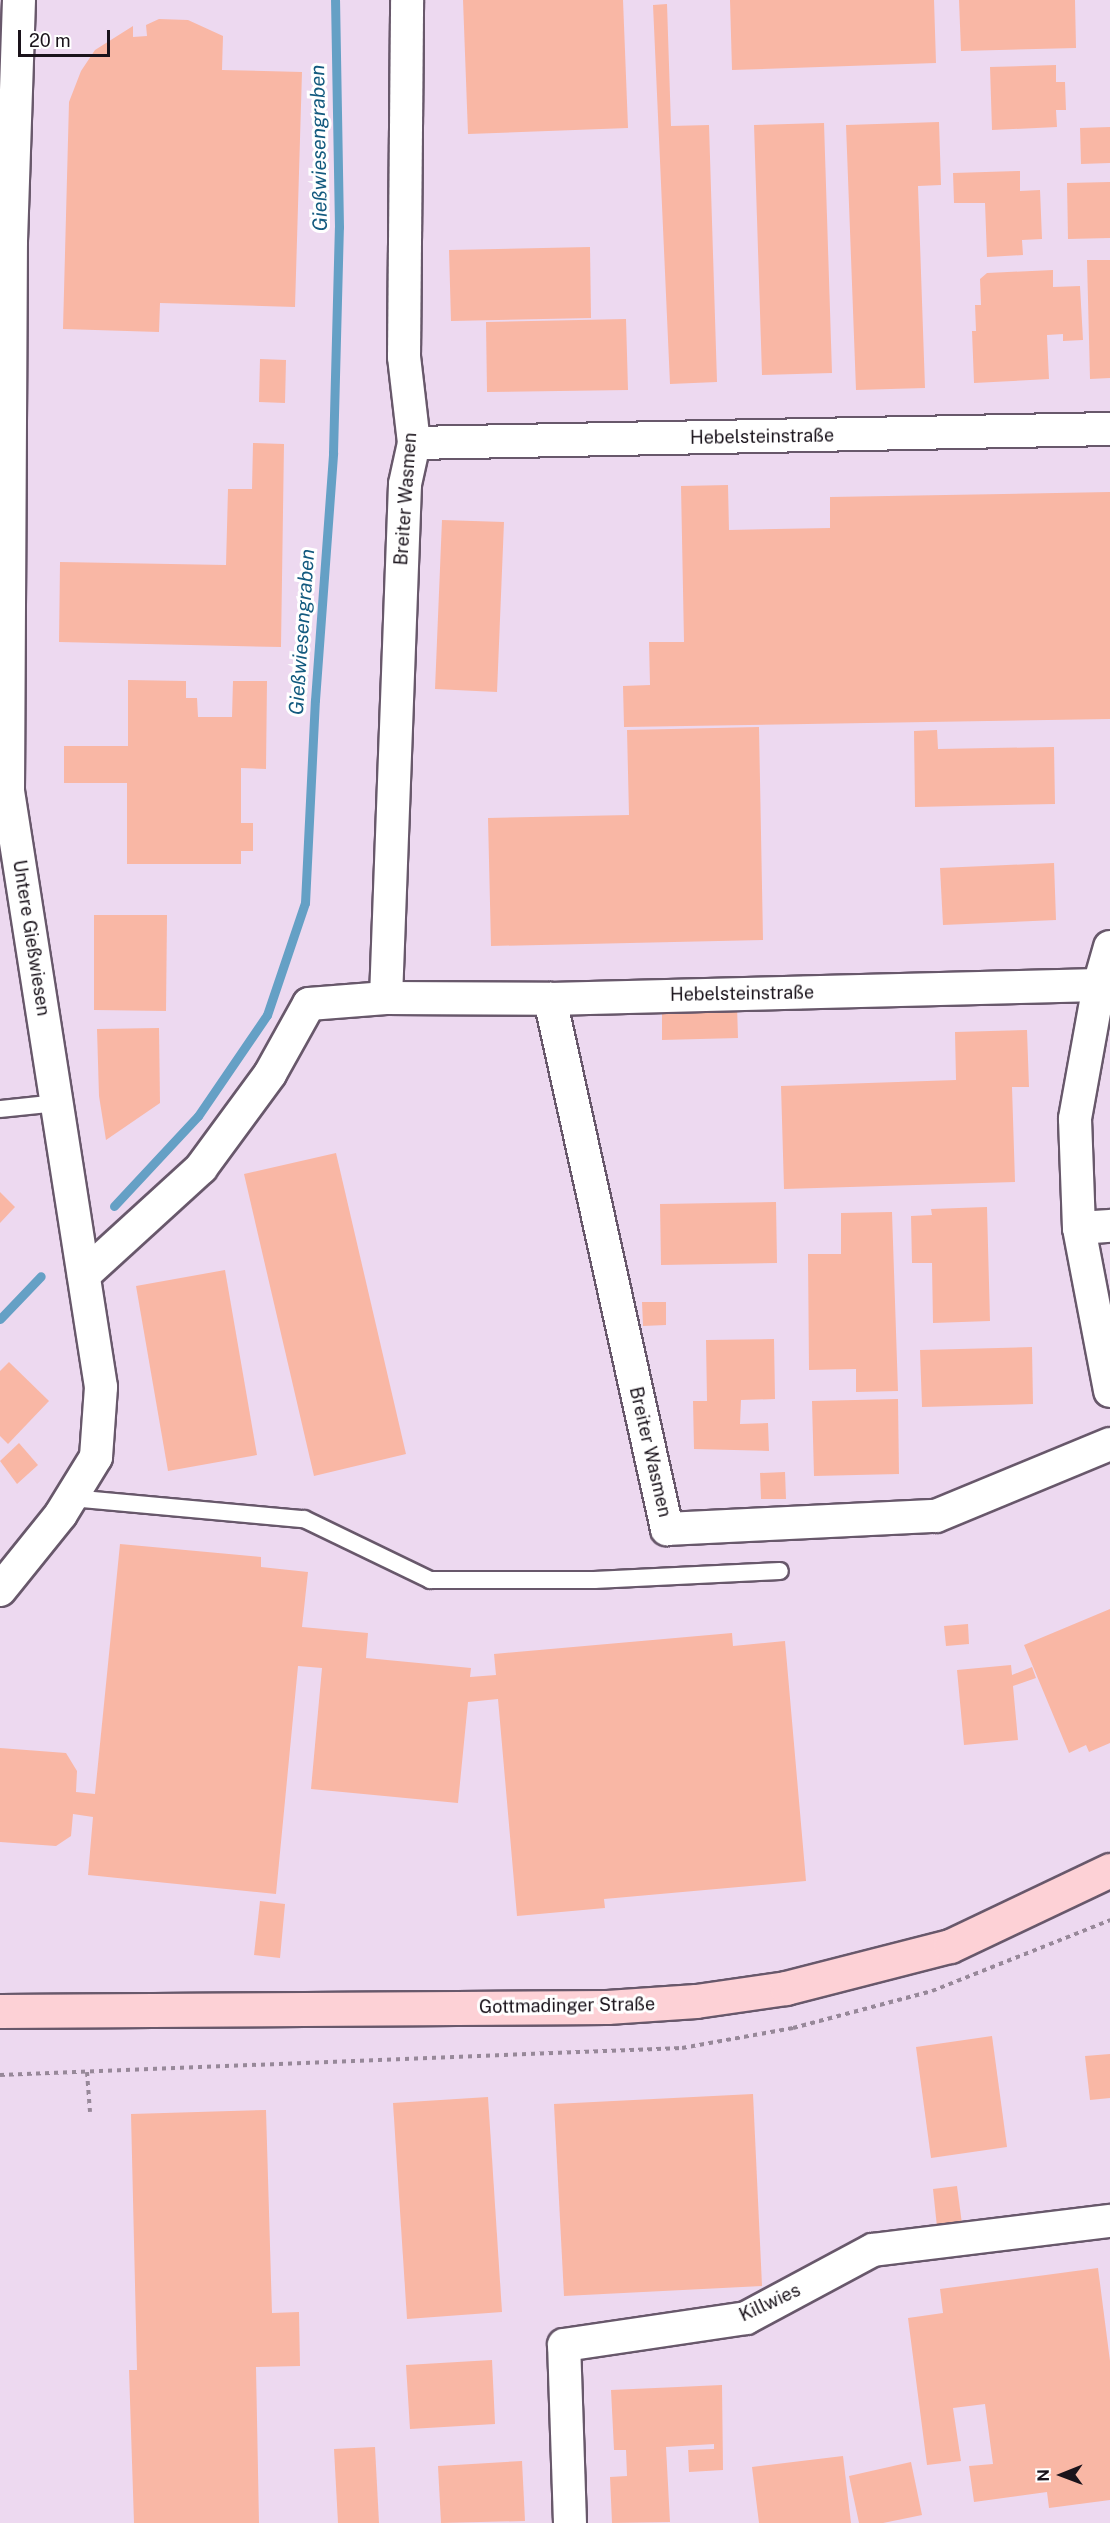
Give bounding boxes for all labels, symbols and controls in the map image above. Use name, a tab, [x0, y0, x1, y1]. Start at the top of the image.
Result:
scale bar	[21, 18, 112, 56]
text: 20 m	[29, 30, 71, 51]
water label: Gießwiesengraben	[306, 64, 332, 232]
street label: Hebelsteinstraße	[690, 425, 834, 449]
street label: Breiter Wasmen	[391, 432, 421, 566]
water label: Gießwiesengraben	[284, 548, 320, 716]
street label: Untere Gießwiesen	[8, 858, 54, 1018]
street label: Hebelsteinstraße	[670, 982, 814, 1006]
street label: Breiter Wasmen	[624, 1385, 676, 1519]
street label: Gottmadinger Straße	[479, 1994, 655, 2018]
street label: Killwies	[736, 2280, 804, 2326]
north arrow	[1032, 2445, 1092, 2505]
text: N	[1034, 2469, 1053, 2482]

